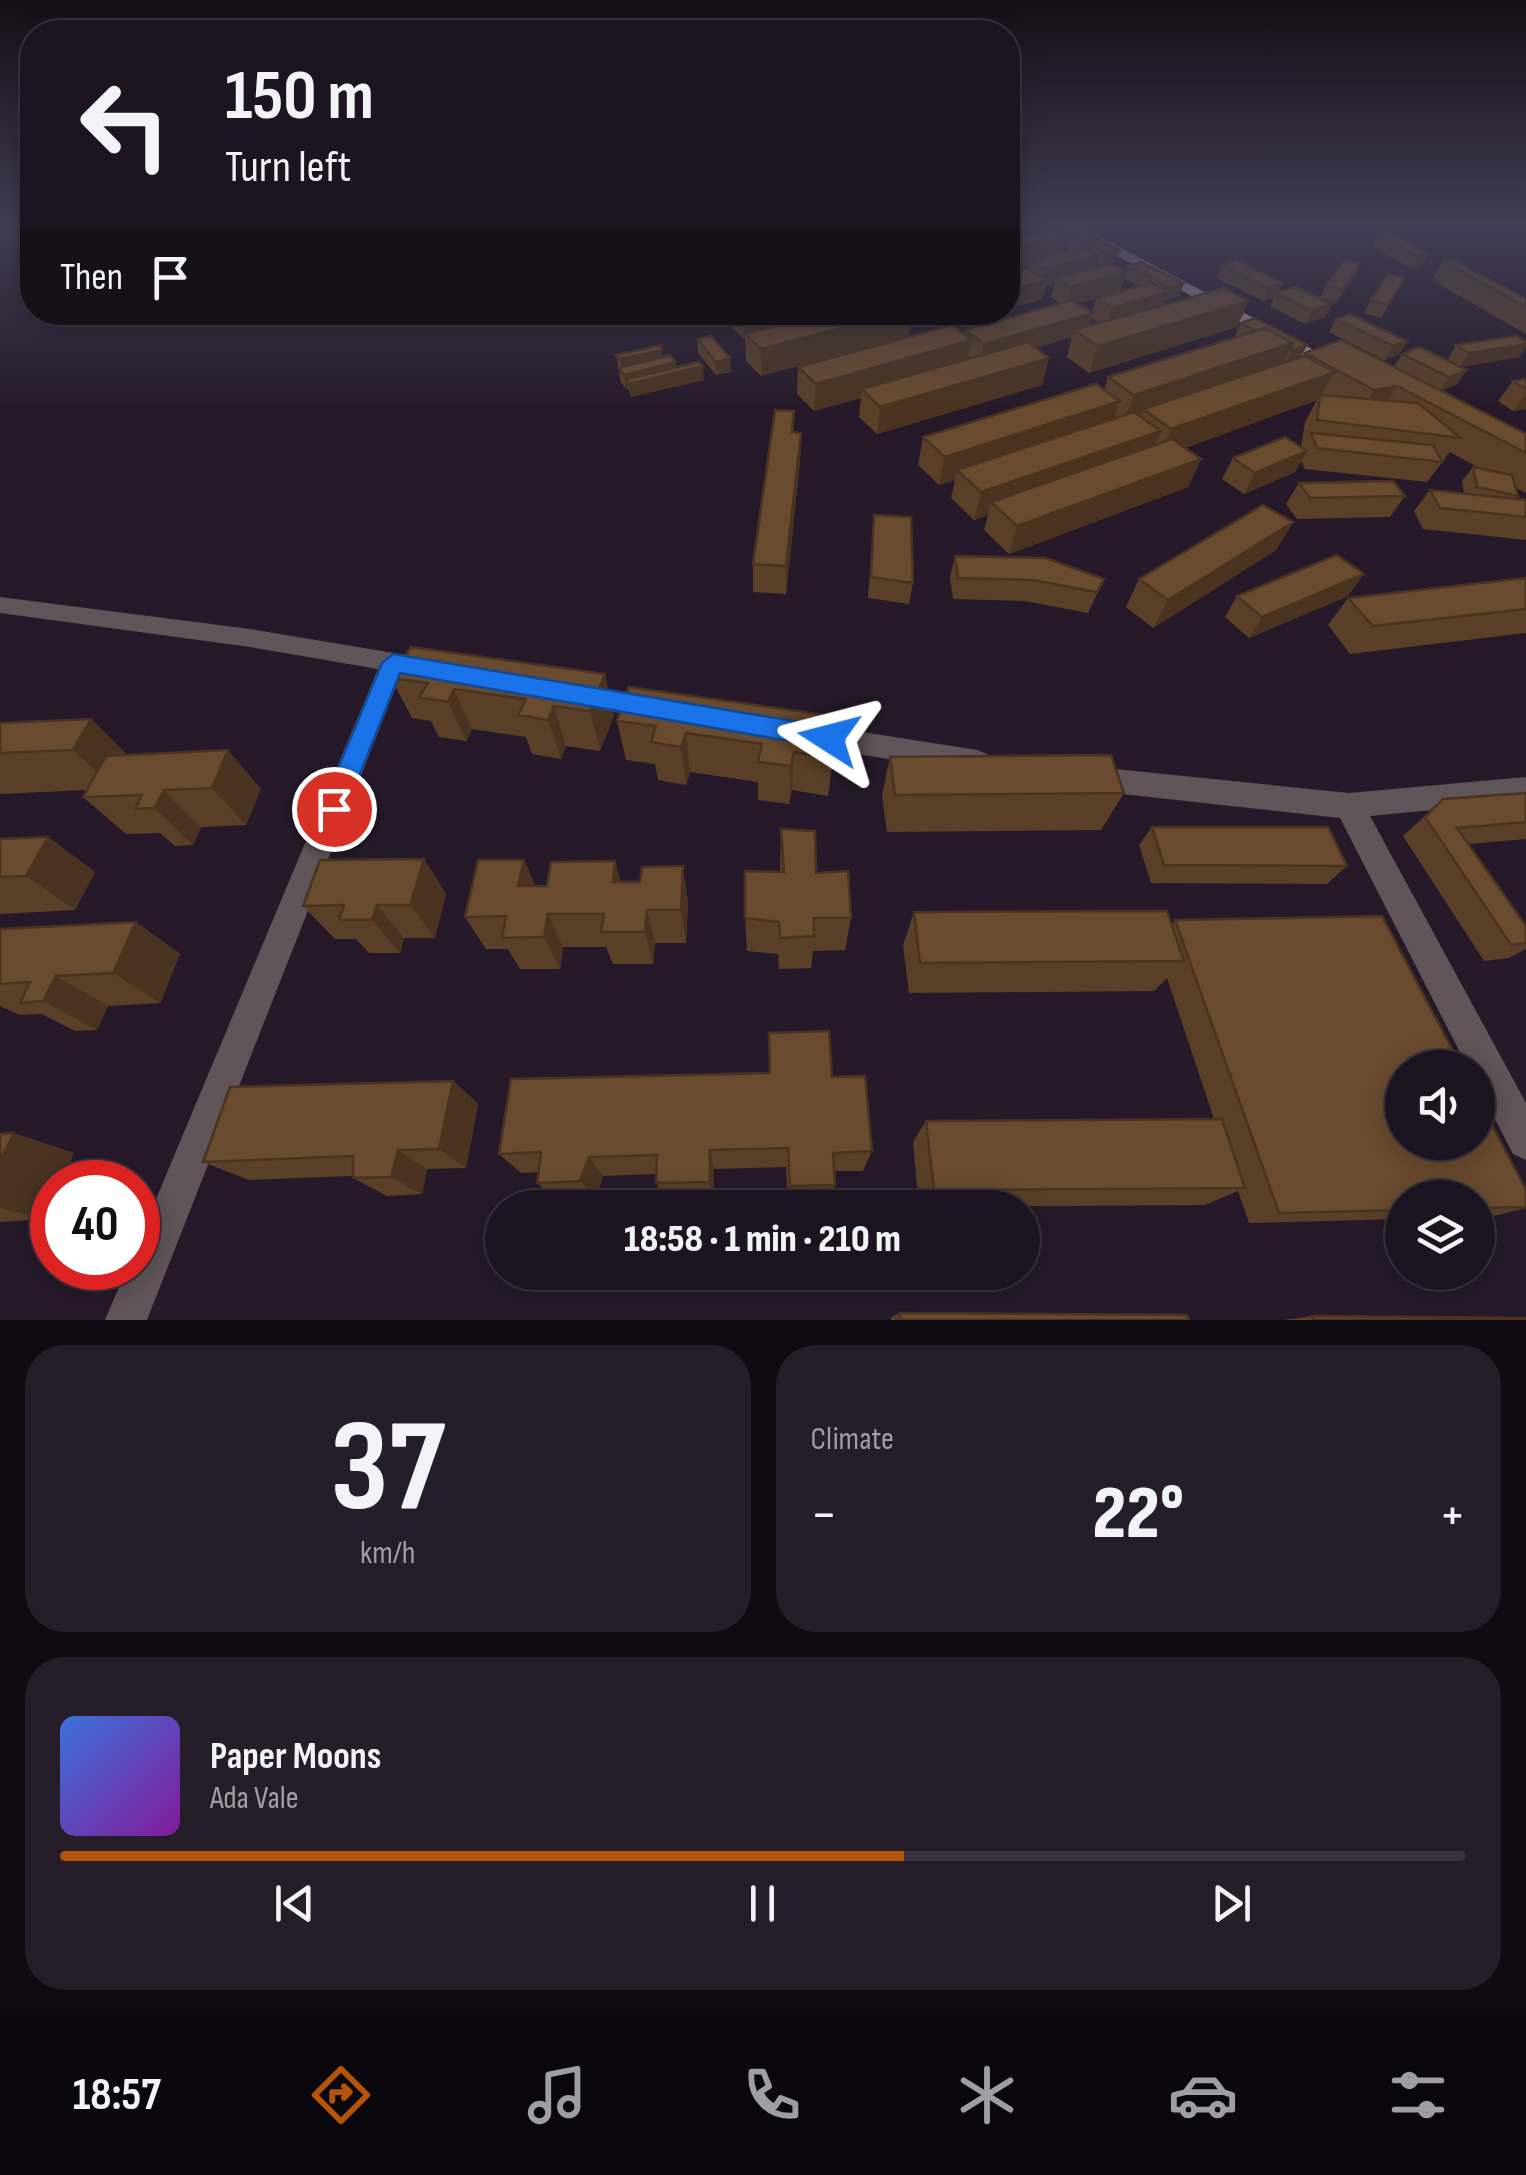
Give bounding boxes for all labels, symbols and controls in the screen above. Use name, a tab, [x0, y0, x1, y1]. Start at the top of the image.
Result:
text: 150 m	[225, 55, 374, 139]
icon: left	[60, 60, 190, 190]
text: Turn left	[225, 140, 351, 195]
icon: arrive	[143, 250, 198, 305]
text: Then	[60, 255, 123, 300]
position arrow	[777, 686, 881, 790]
pin	[292, 767, 377, 852]
icon: arrive	[307, 782, 362, 837]
map controls	[1385, 1050, 1495, 1290]
button: sound	[1385, 1050, 1495, 1160]
speed limit sign: 40	[30, 1160, 160, 1290]
button: layers	[1385, 1180, 1495, 1290]
text: 18:58 · 1 min · 210 m	[624, 1217, 901, 1262]
text: 37	[330, 1391, 445, 1547]
text: Climate	[811, 1420, 894, 1459]
text: 22°	[1092, 1469, 1184, 1560]
text: −	[811, 1482, 837, 1549]
text: +	[1439, 1482, 1466, 1549]
text: km/h	[360, 1534, 415, 1573]
text: Paper Moons	[210, 1734, 381, 1779]
text: Ada Vale	[210, 1779, 299, 1818]
icon: previous	[267, 1876, 322, 1931]
icon: pause	[735, 1876, 790, 1931]
icon: next	[1204, 1876, 1259, 1931]
icon: directions	[306, 2060, 376, 2130]
icon: music	[522, 2060, 592, 2130]
icon: phone	[737, 2060, 807, 2130]
icon: climate	[952, 2060, 1022, 2130]
icon: car	[1168, 2060, 1238, 2130]
icon: filters	[1383, 2060, 1453, 2130]
text: 18:57	[73, 2068, 161, 2123]

